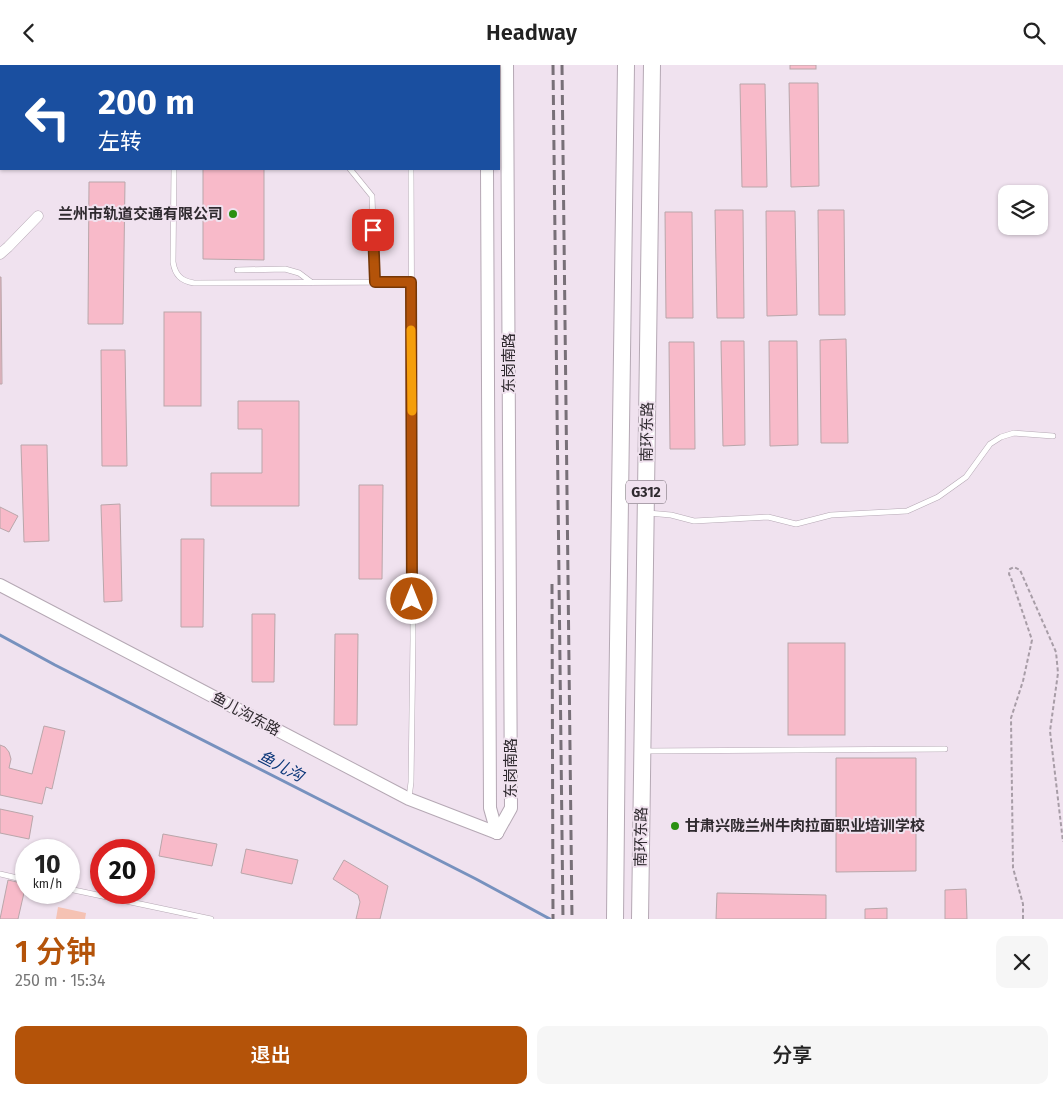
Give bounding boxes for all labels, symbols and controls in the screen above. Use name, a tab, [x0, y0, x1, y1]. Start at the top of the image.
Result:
icon: back	[15, 19, 43, 47]
text: Headway	[486, 19, 577, 46]
icon: search	[1020, 19, 1048, 47]
text: 200 m	[98, 81, 195, 123]
icon: left	[15, 85, 80, 150]
text: 左转	[98, 128, 142, 155]
map controls	[998, 185, 1048, 235]
button: layers	[998, 185, 1048, 235]
place label: 兰州市轨道交通有限公司	[58, 205, 223, 223]
marker: 兰州市轨道交通有限公司	[227, 208, 239, 220]
pin	[352, 209, 394, 251]
icon: arrive	[359, 216, 387, 244]
street label: 东岗南路	[500, 333, 518, 393]
street label: 南环东路	[637, 402, 657, 462]
road number: G312	[626, 481, 666, 503]
position arrow	[385, 572, 437, 624]
street label: 鱼儿沟东路	[209, 688, 283, 740]
street label: 东岗南路	[502, 738, 520, 798]
water label: 鱼儿沟	[255, 747, 308, 786]
street label: 南环东路	[631, 807, 651, 867]
place label: 甘肃兴陇兰州牛肉拉面职业培训学校	[685, 817, 925, 835]
marker: 甘肃兴陇兰州牛肉拉面职业培训学校	[669, 820, 681, 832]
speed limit sign: 20	[90, 839, 155, 904]
text: 10	[34, 850, 61, 880]
text: km/h	[33, 877, 62, 891]
text: 1 分钟	[15, 934, 96, 970]
button: close	[996, 936, 1048, 988]
text: 250 m · 15:34	[15, 971, 105, 990]
button: 退出	[15, 1026, 527, 1084]
button: 分享	[537, 1026, 1048, 1084]

